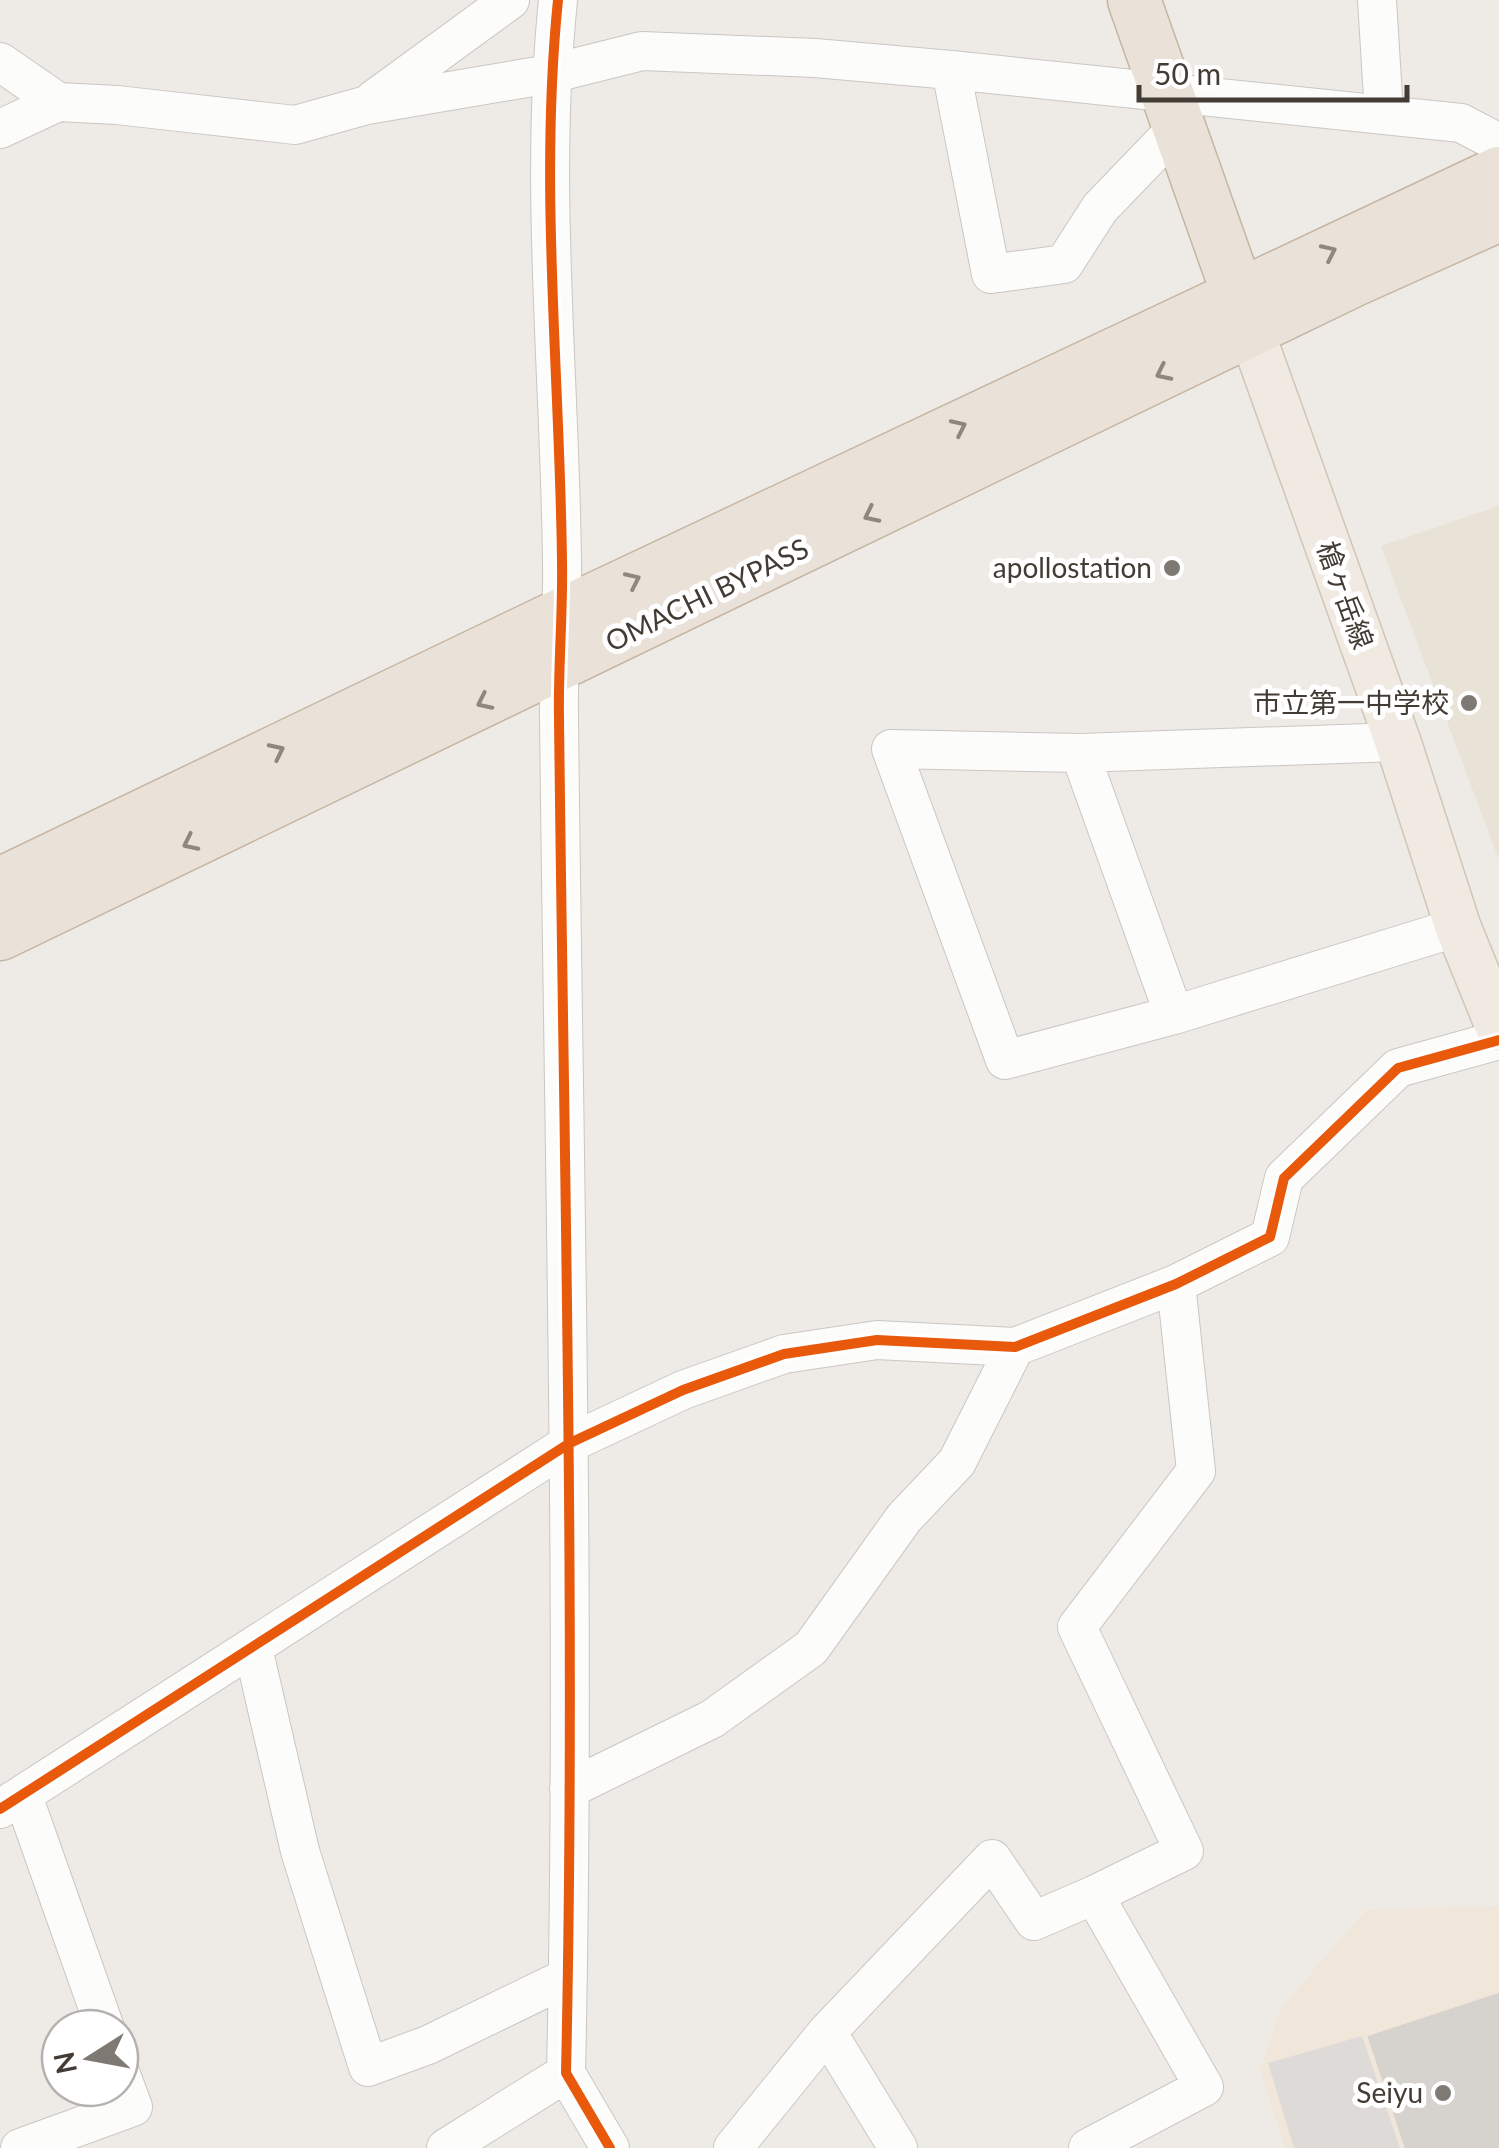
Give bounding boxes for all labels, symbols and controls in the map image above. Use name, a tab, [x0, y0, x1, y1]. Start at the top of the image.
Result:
scale bar	[1139, 40, 1406, 102]
text: 50 m	[1154, 55, 1221, 91]
one-way arrow	[1319, 245, 1337, 265]
one-way arrow	[1155, 361, 1173, 381]
one-way arrow	[949, 419, 967, 439]
one-way arrow	[863, 503, 881, 523]
street label: OMACHI BYPASS	[600, 530, 814, 658]
street label: 槍ヶ岳線	[1311, 536, 1381, 653]
place label: apollostation	[993, 550, 1152, 584]
marker: apollostation	[1161, 557, 1183, 579]
one-way arrow	[623, 573, 641, 593]
place label: 市立第一中学校	[1253, 685, 1449, 719]
one-way arrow	[476, 690, 494, 710]
marker: 市立第一中学校	[1458, 692, 1480, 714]
one-way arrow	[267, 743, 285, 763]
one-way arrow	[183, 830, 201, 850]
north arrow	[40, 2008, 140, 2108]
text: N	[46, 2049, 83, 2077]
place label: Seiyu	[1356, 2075, 1423, 2109]
marker: Seiyu	[1432, 2082, 1454, 2104]

